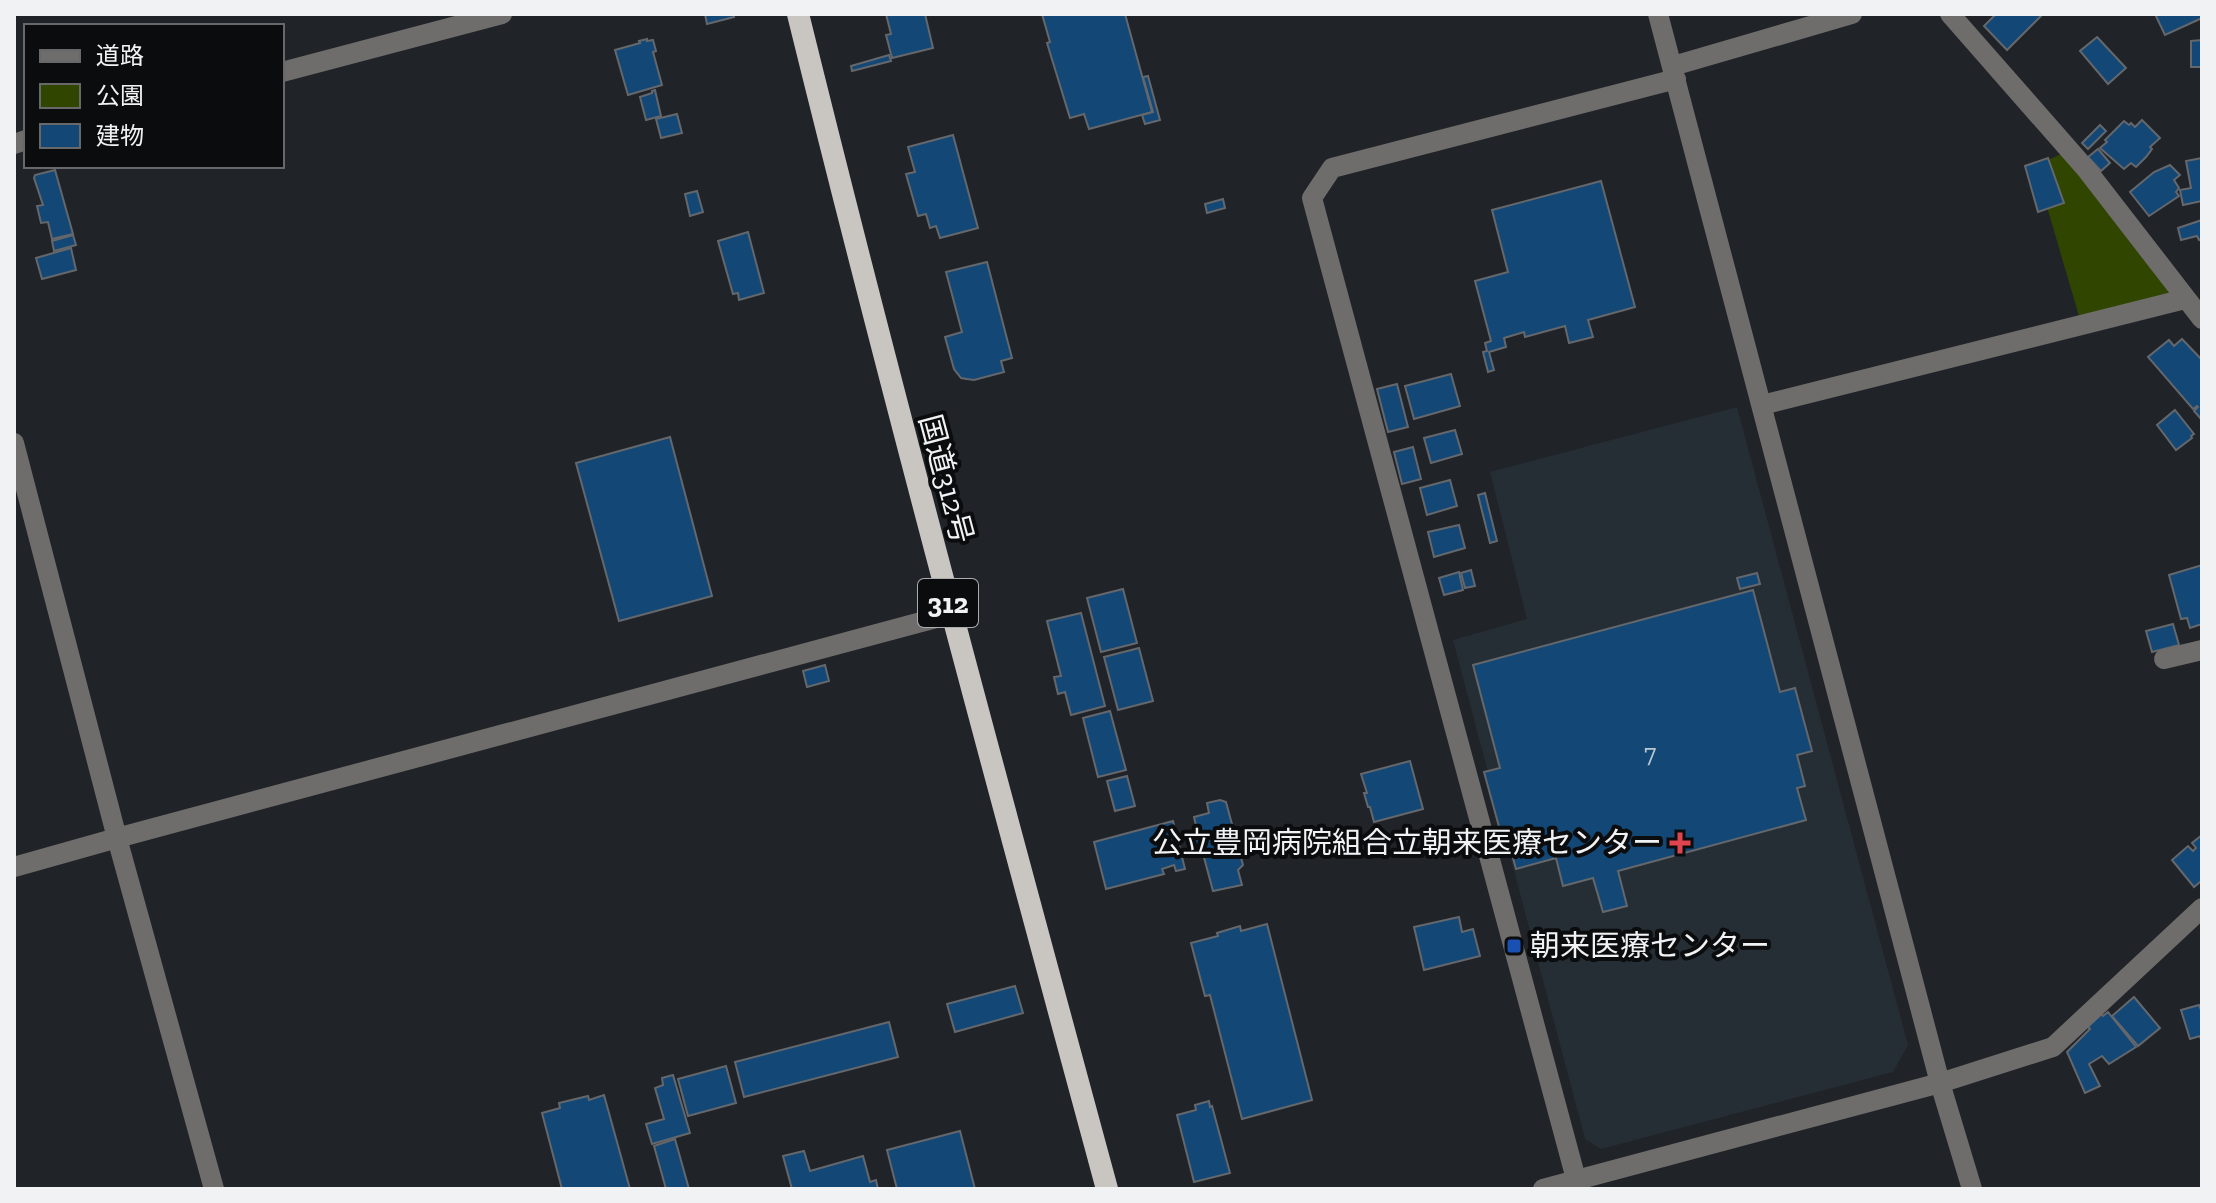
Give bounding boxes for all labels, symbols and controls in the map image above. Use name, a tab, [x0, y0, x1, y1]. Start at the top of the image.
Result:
legend	[24, 24, 284, 168]
text: 道路	[96, 41, 144, 70]
text: 公園	[96, 81, 144, 110]
text: 建物	[96, 121, 144, 150]
street label: 国道312号	[912, 411, 980, 547]
road number: 312	[918, 579, 978, 627]
house number: 7	[1644, 737, 1656, 769]
place label: 公立豊岡病院組合立朝来医療センター	[1152, 825, 1662, 861]
marker: 公立豊岡病院組合立朝来医療センター	[1669, 832, 1691, 854]
place label: 朝来医療センター	[1530, 928, 1770, 964]
marker: 朝来医療センター	[1505, 937, 1523, 955]

